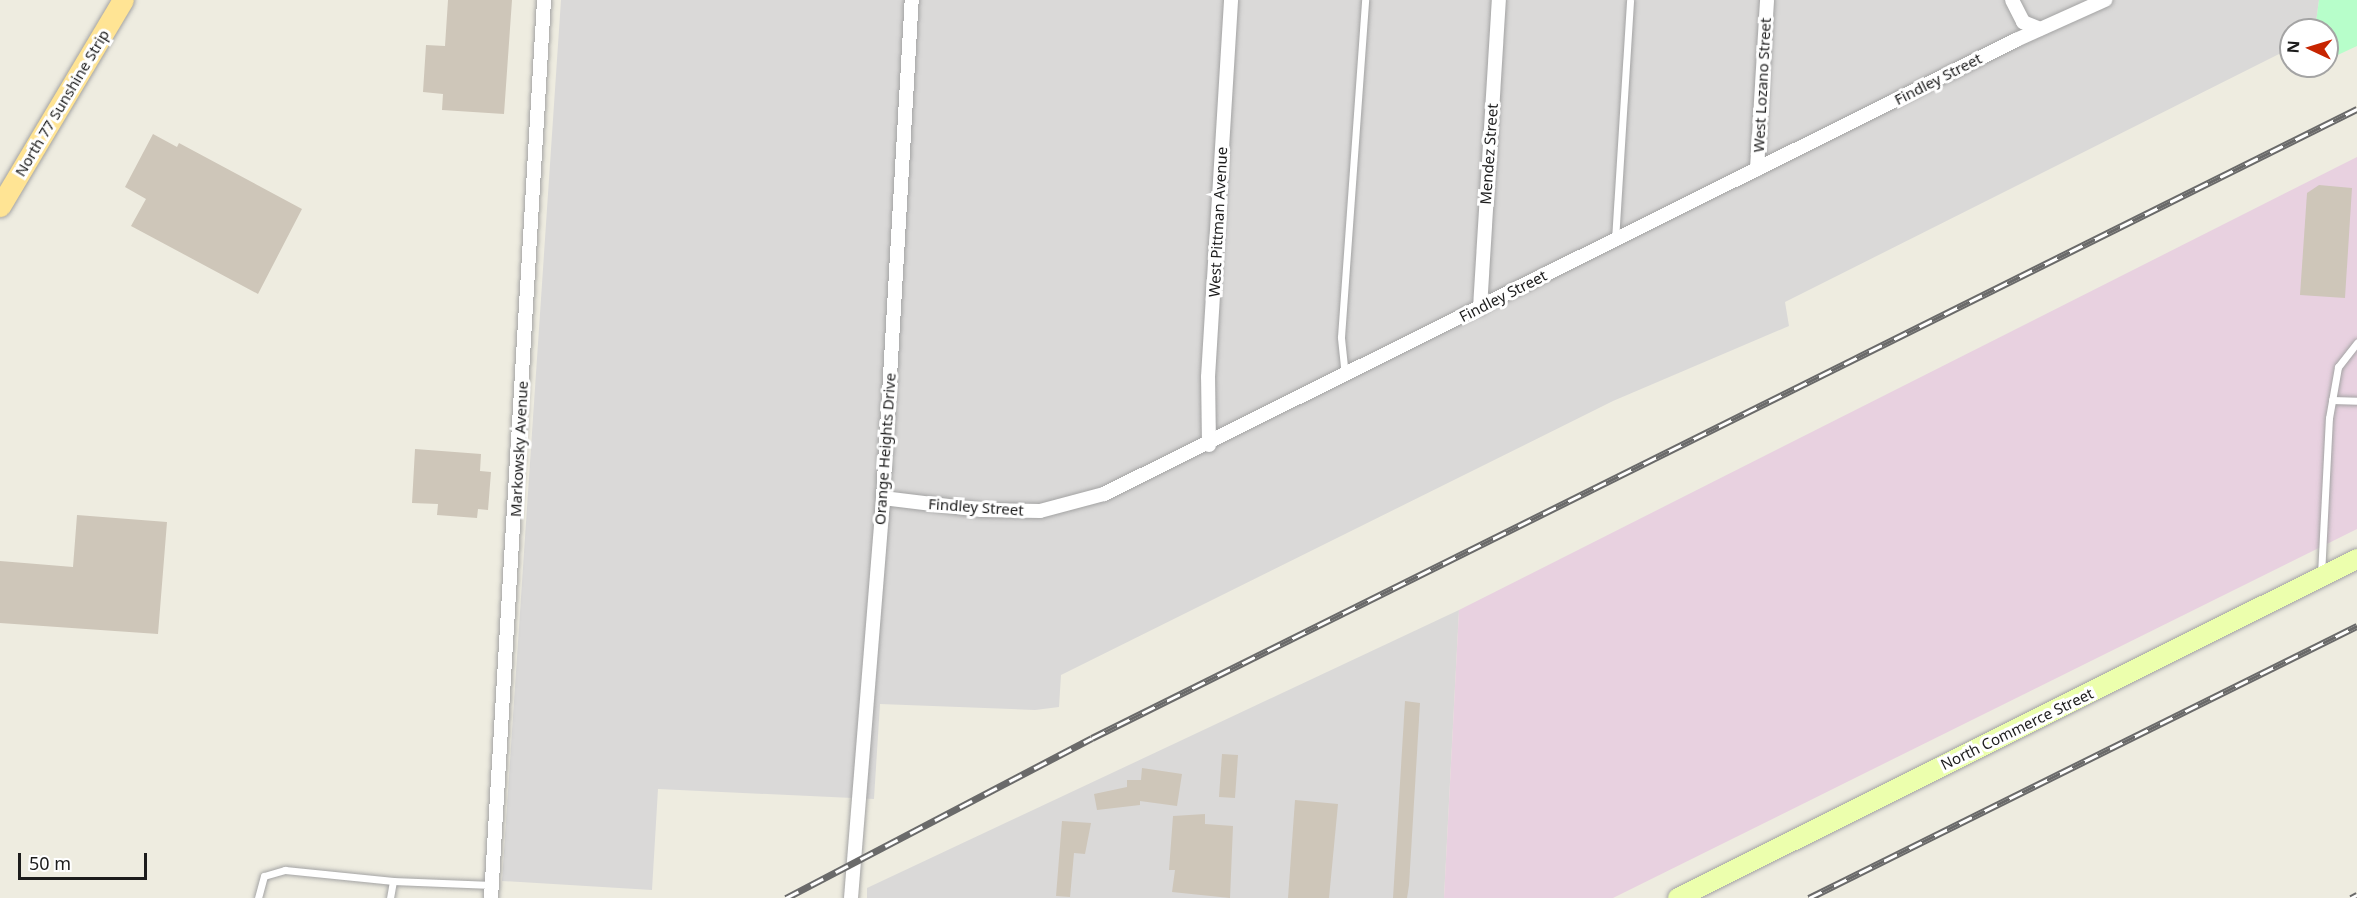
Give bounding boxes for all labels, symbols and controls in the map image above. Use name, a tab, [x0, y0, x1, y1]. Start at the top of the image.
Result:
street label: West Lozano Street	[1749, 17, 1775, 153]
north arrow	[2279, 18, 2339, 78]
street label: North 77 Sunshine Strip	[11, 26, 113, 180]
text: N	[2282, 40, 2304, 54]
street label: Findley Street	[1891, 49, 1985, 109]
street label: Mendez Street	[1476, 103, 1502, 205]
street label: West Pittman Avenue	[1205, 146, 1231, 298]
street label: Findley Street	[1456, 266, 1550, 326]
street label: Orange Heights Drive	[871, 372, 899, 526]
street label: Markowsky Avenue	[506, 381, 532, 517]
street label: Findley Street	[928, 495, 1024, 519]
street label: North Commerce Street	[1938, 684, 2096, 774]
scale bar	[21, 841, 150, 879]
text: 50 m	[29, 851, 71, 875]

